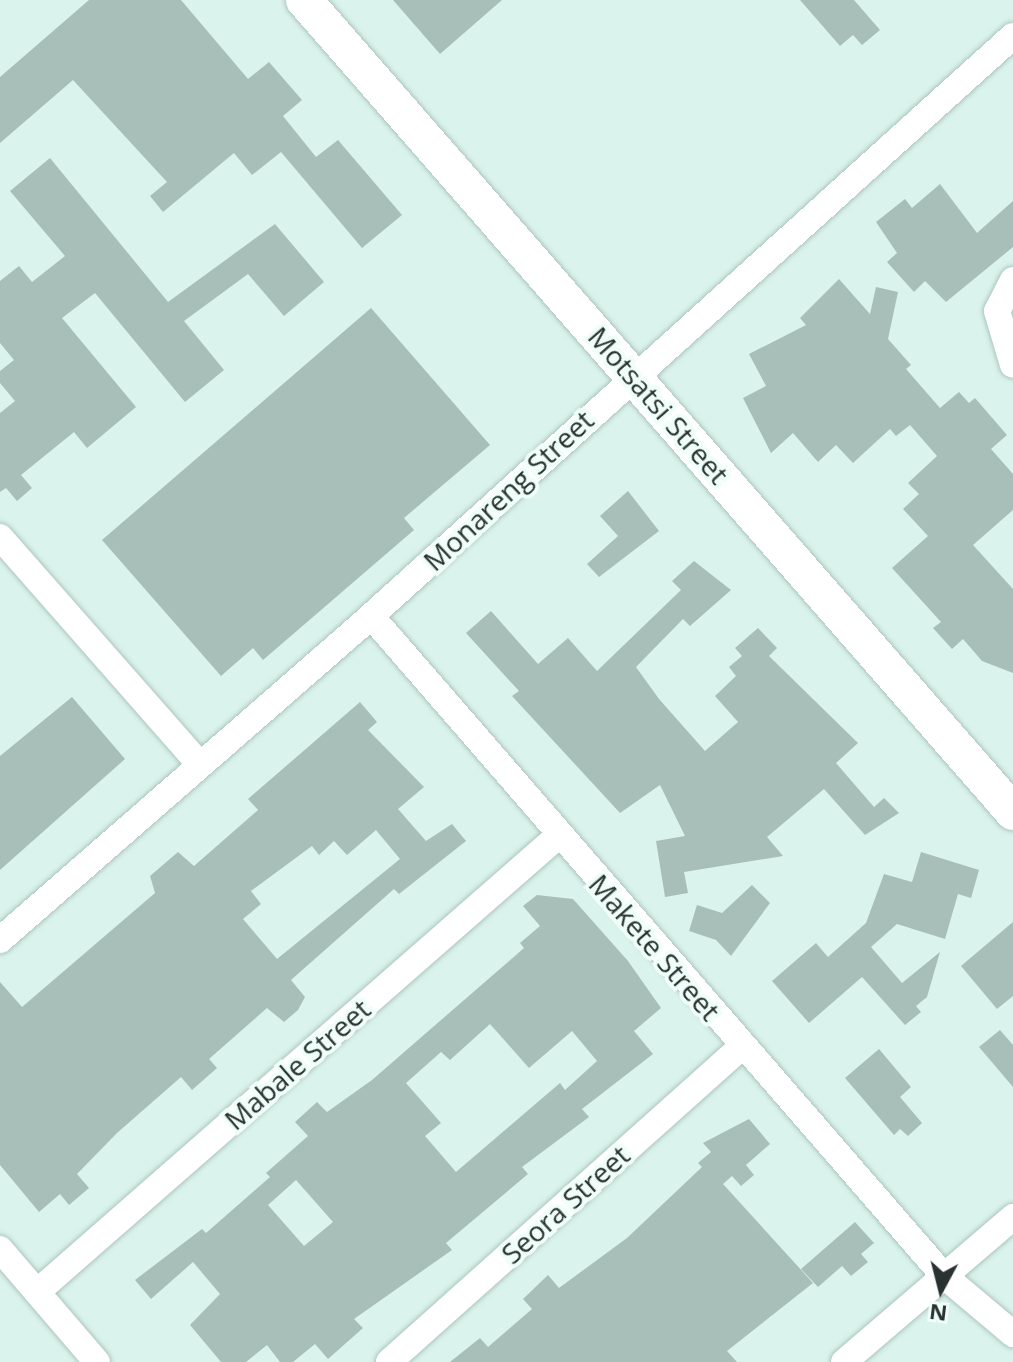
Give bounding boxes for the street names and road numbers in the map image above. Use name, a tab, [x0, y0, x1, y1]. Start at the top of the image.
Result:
street label: Motsatsi Street	[582, 320, 736, 490]
street label: Monareng Street	[416, 403, 600, 577]
street label: Makete Street	[583, 867, 727, 1027]
street label: Mabale Street	[217, 992, 377, 1136]
street label: Seora Street	[494, 1138, 636, 1270]

